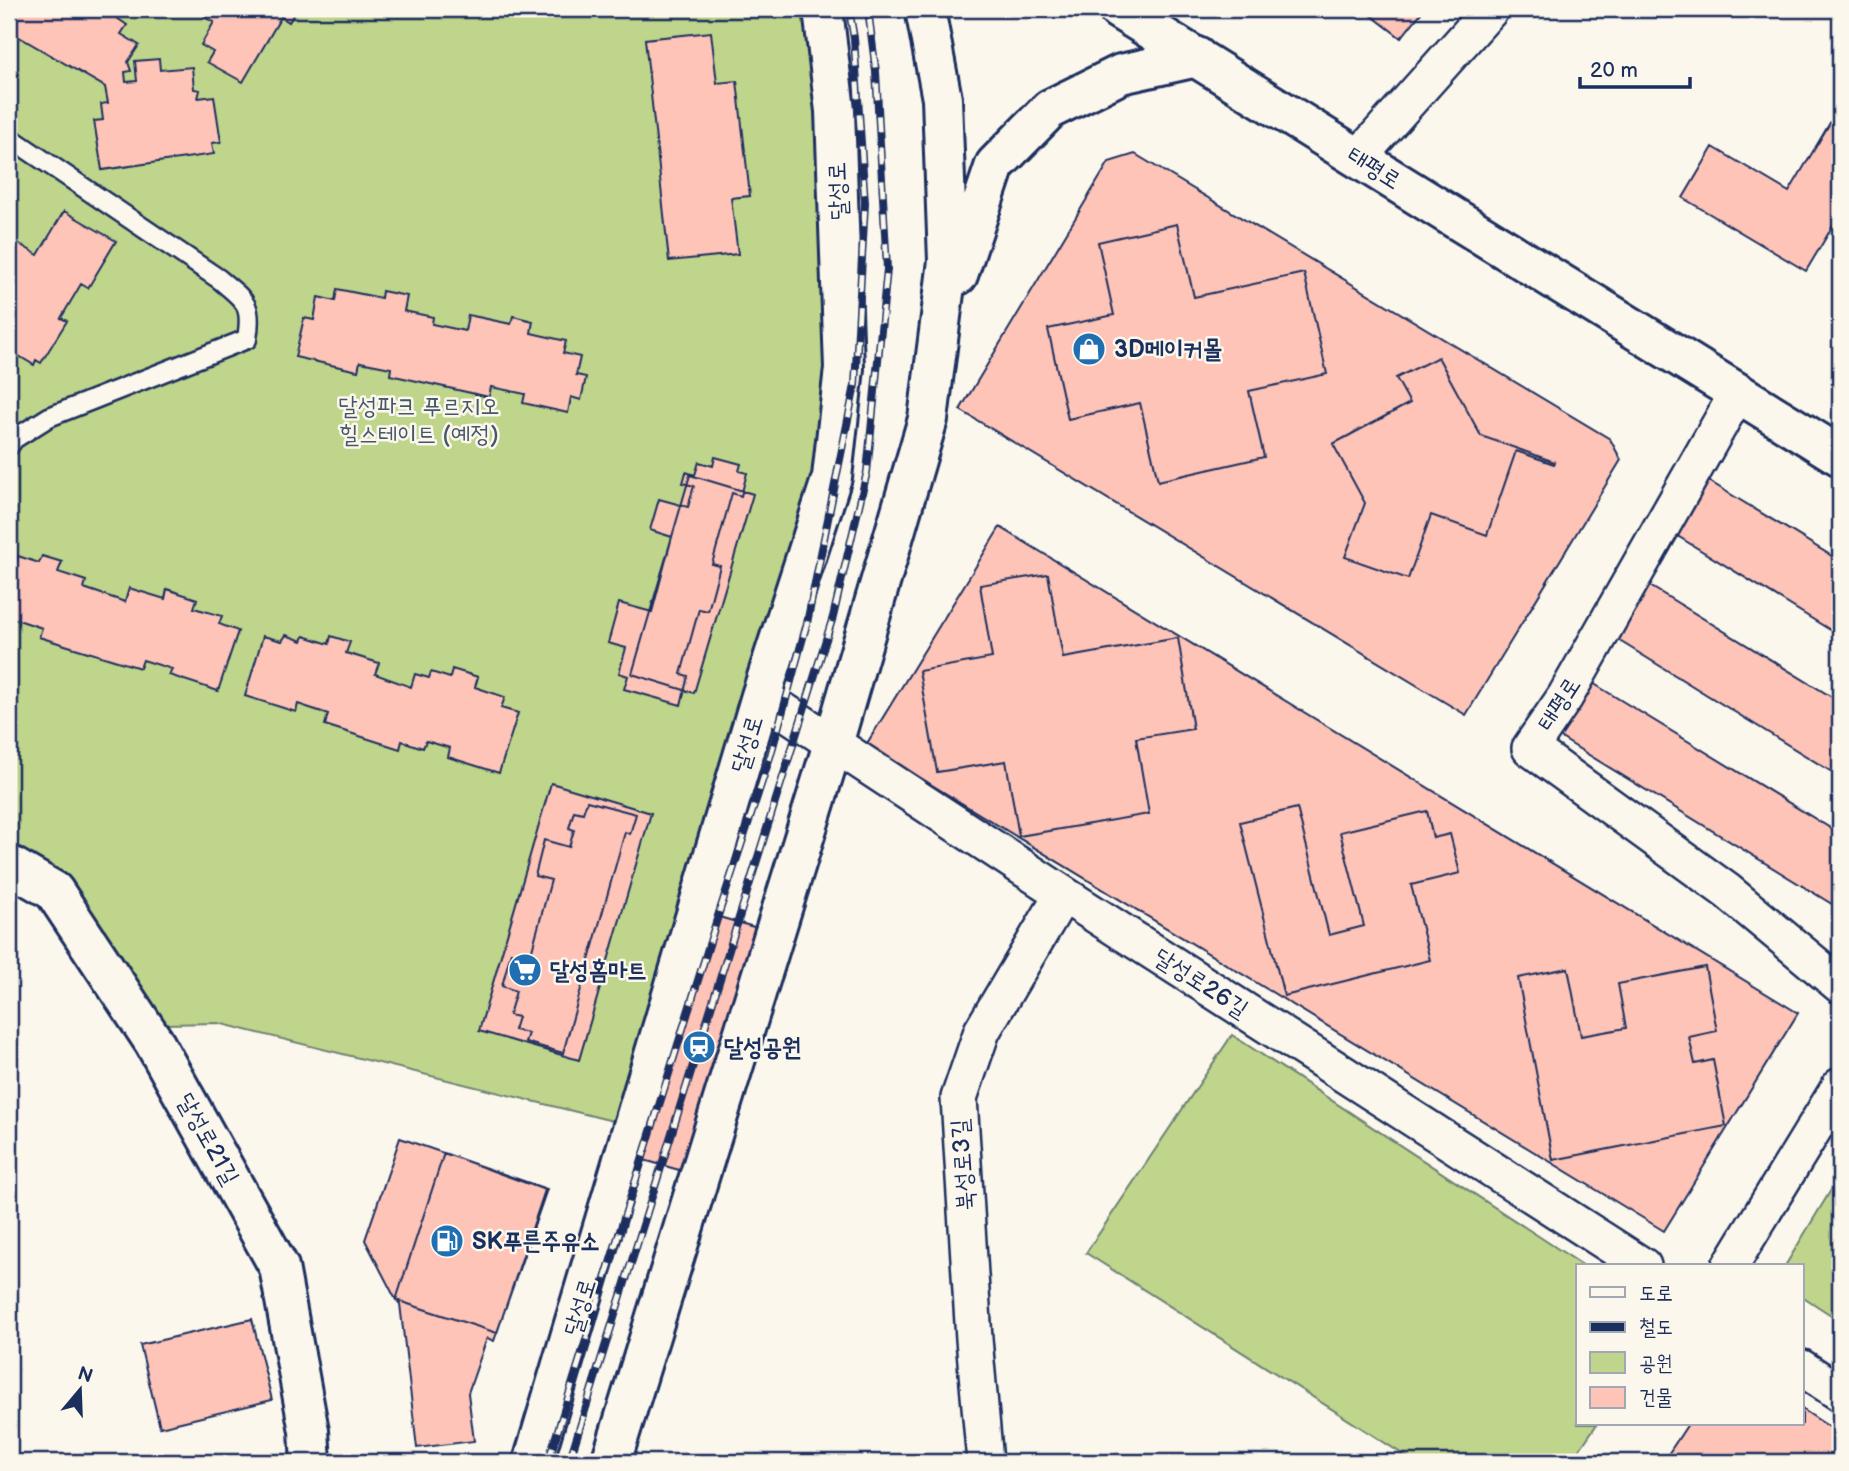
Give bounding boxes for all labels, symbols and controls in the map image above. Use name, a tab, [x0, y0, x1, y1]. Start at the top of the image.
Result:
scale bar	[1580, 46, 1690, 90]
text: 20 m	[1590, 58, 1638, 83]
street label: 태평로	[1342, 140, 1406, 196]
street label: 달성로	[822, 162, 854, 220]
shop icon: 3D메이커몰	[1070, 330, 1108, 368]
place label: 3D메이커몰	[1114, 335, 1222, 364]
park label: 달성파크 푸르지오 힐스테이트 (예정)	[339, 392, 499, 449]
street label: 태평로	[1531, 672, 1587, 736]
street label: 달성로	[725, 712, 769, 776]
street label: 달성로26길	[1149, 942, 1253, 1024]
supermarket icon: 달성홈마트	[506, 951, 544, 989]
place label: 달성홈마트	[550, 956, 647, 985]
station icon: 달성공원	[680, 1028, 718, 1066]
place label: 달성공원	[724, 1033, 801, 1062]
street label: 달성로21길	[171, 1088, 245, 1190]
street label: 북성로3길	[945, 1118, 981, 1212]
fuel station icon: SK푸른주유소	[428, 1222, 466, 1260]
place label: SK푸른주유소	[472, 1227, 599, 1256]
legend	[1576, 1264, 1804, 1426]
street label: 달성로	[558, 1275, 602, 1339]
text: 도로	[1639, 1281, 1673, 1306]
text: 철도	[1639, 1315, 1673, 1340]
text: 공원	[1639, 1351, 1673, 1376]
north arrow	[46, 1356, 116, 1426]
text: N	[75, 1362, 96, 1389]
text: 건물	[1639, 1385, 1673, 1410]

